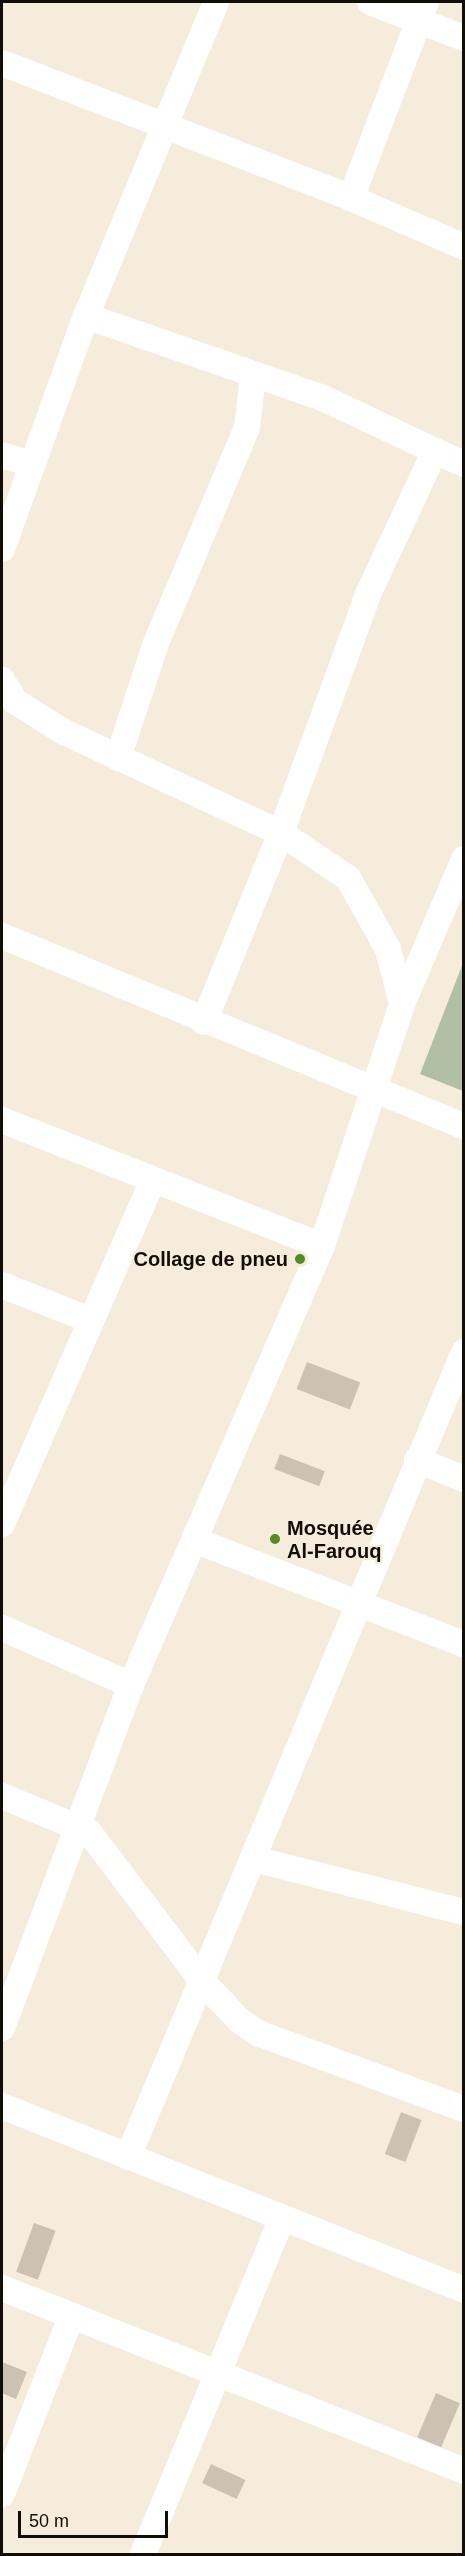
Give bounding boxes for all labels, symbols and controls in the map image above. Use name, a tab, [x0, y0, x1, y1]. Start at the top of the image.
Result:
place label: Collage de pneu	[134, 1247, 288, 1271]
marker: Collage de pneu	[293, 1252, 307, 1266]
place label: Mosquée Al-Farouq	[287, 1516, 381, 1563]
marker: Mosquée Al-Farouq	[268, 1532, 282, 1546]
scale bar	[21, 2499, 171, 2537]
text: 50 m	[29, 2511, 69, 2531]

